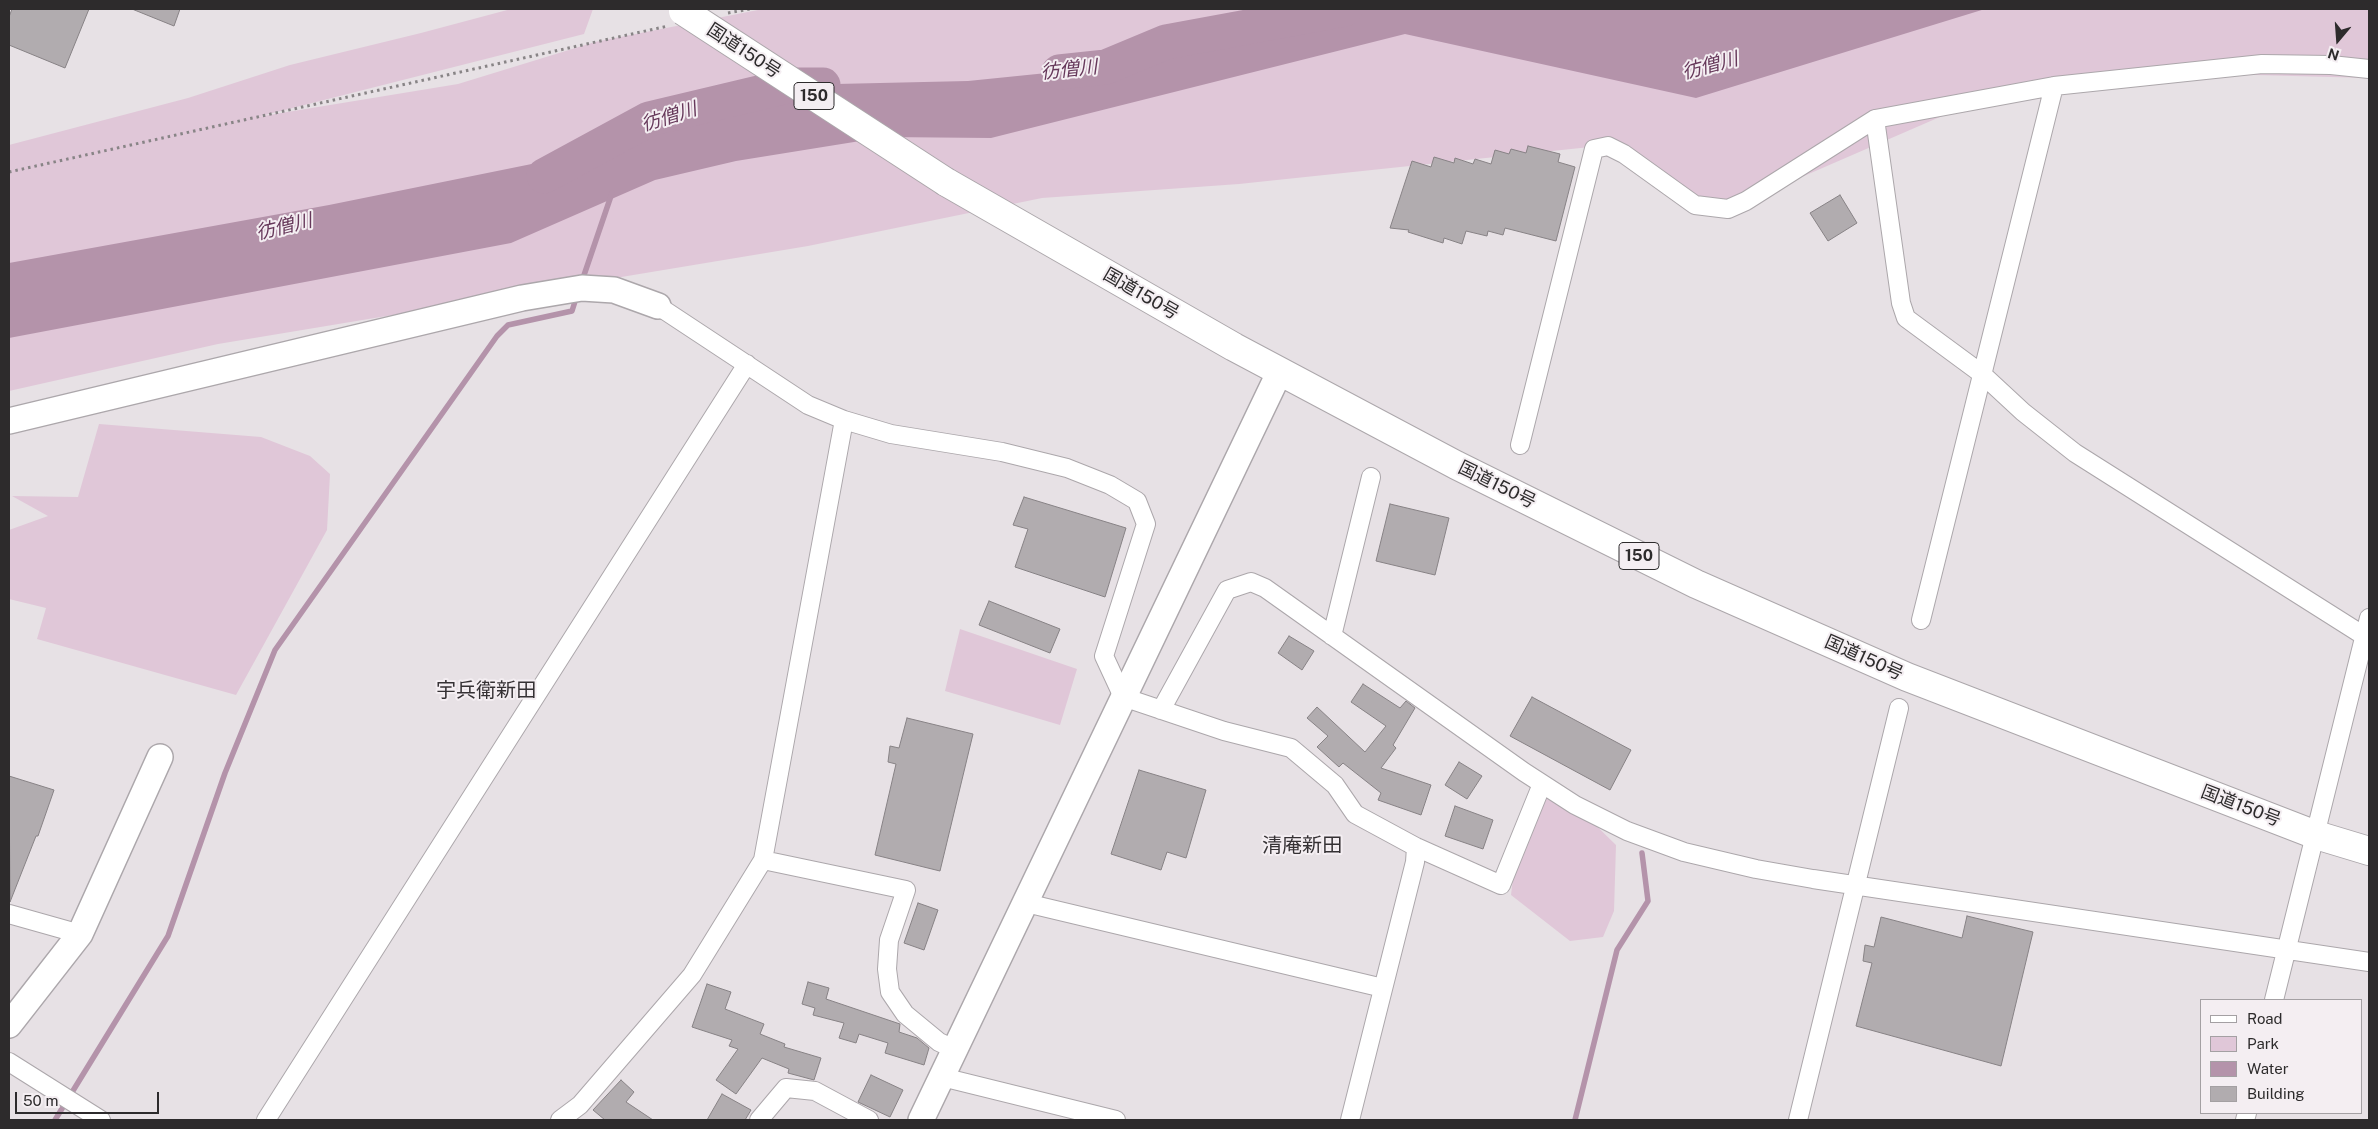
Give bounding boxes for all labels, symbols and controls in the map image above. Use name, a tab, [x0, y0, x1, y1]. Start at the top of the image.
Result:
north arrow	[2313, 15, 2363, 65]
street label: 国道150号	[703, 19, 785, 83]
text: N	[2326, 45, 2341, 64]
water label: 彷僧川	[1680, 48, 1740, 84]
water label: 彷僧川	[1039, 56, 1099, 84]
road number: 150	[794, 82, 834, 110]
water label: 彷僧川	[638, 98, 700, 136]
water label: 彷僧川	[254, 209, 314, 245]
street label: 国道150号	[1099, 264, 1183, 324]
street label: 国道150号	[1455, 457, 1539, 513]
road number: 150	[1619, 542, 1659, 570]
street label: 国道150号	[1821, 631, 1907, 685]
district label: 宇兵衛新田	[436, 679, 536, 703]
street label: 国道150号	[2198, 781, 2284, 831]
district label: 清庵新田	[1262, 834, 1342, 858]
legend	[2200, 999, 2363, 1114]
text: Road	[2247, 1010, 2283, 1027]
text: Park	[2247, 1035, 2279, 1052]
text: Water	[2247, 1060, 2289, 1077]
scale bar	[18, 1082, 161, 1114]
text: Building	[2247, 1085, 2305, 1102]
text: 50 m	[23, 1092, 58, 1109]

